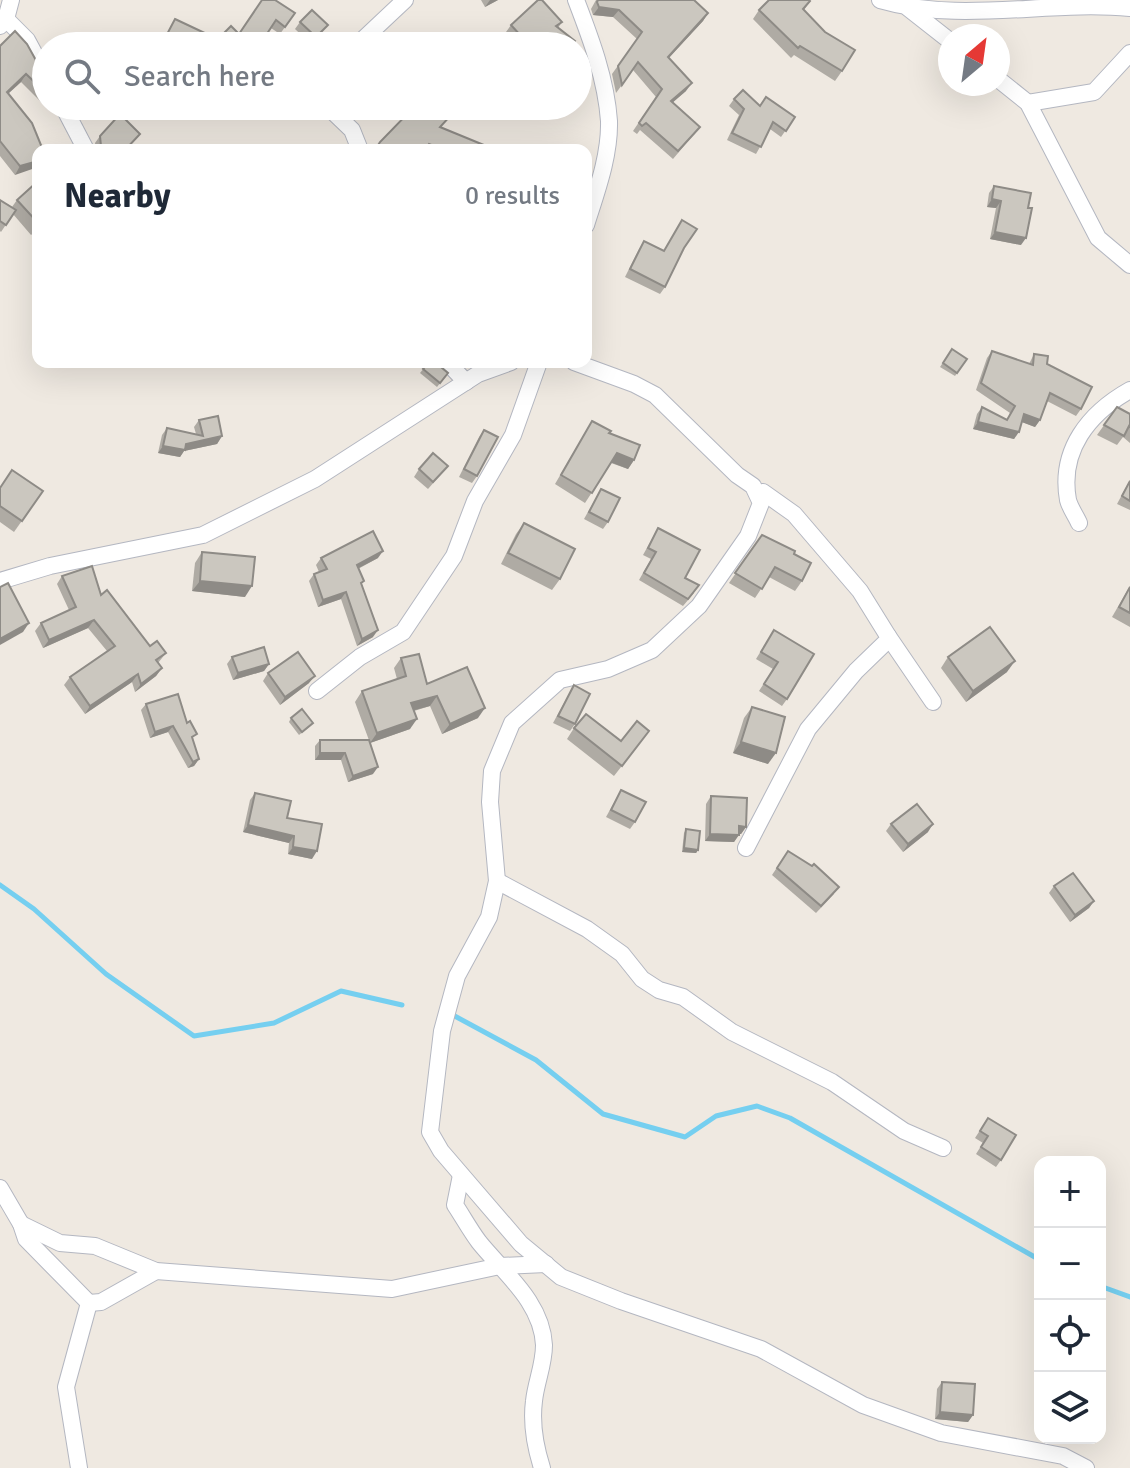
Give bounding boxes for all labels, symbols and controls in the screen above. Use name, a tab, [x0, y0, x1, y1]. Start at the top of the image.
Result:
north arrow	[938, 24, 1010, 96]
search box	[32, 32, 592, 120]
icon: search	[60, 54, 104, 98]
text: Search here	[124, 58, 275, 95]
text: Nearby	[64, 175, 171, 217]
text: 0 results	[465, 180, 560, 212]
map controls	[1034, 1156, 1106, 1444]
button: +	[1034, 1156, 1106, 1228]
button: −	[1034, 1228, 1106, 1300]
button: locate	[1034, 1300, 1106, 1372]
button: layers	[1034, 1372, 1106, 1444]

